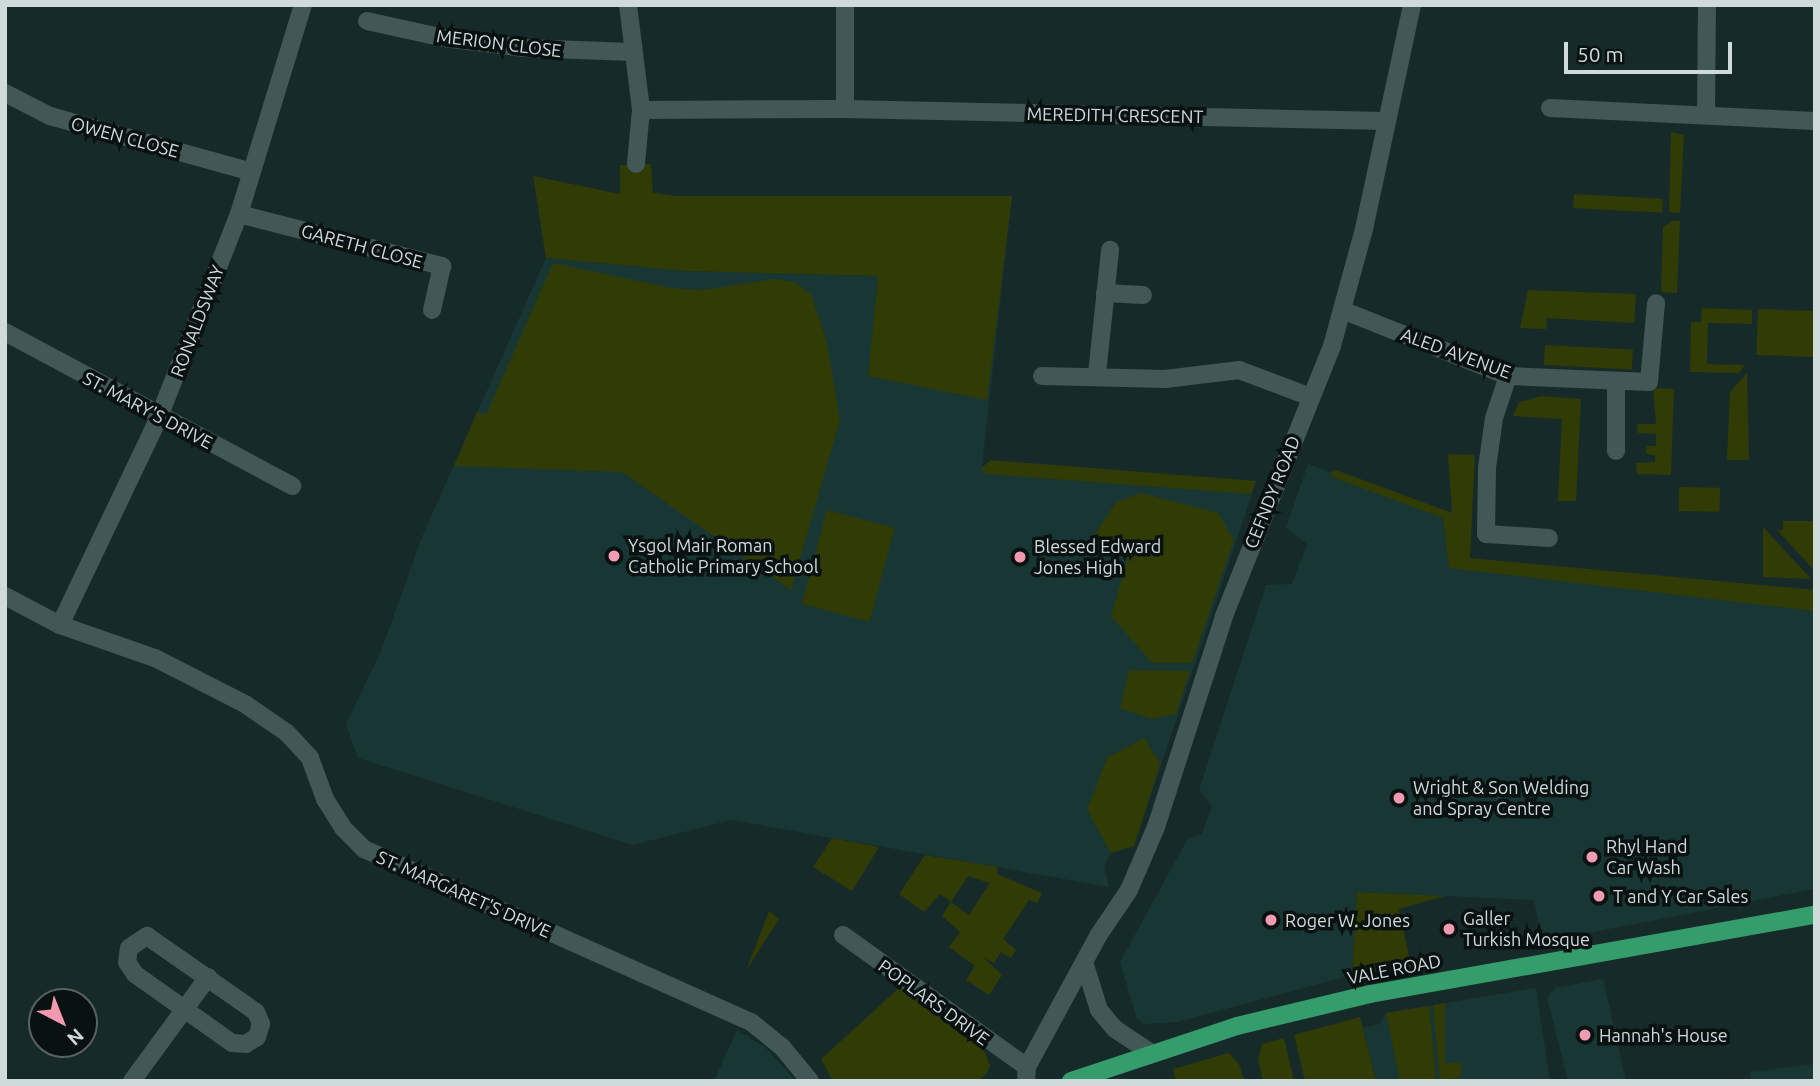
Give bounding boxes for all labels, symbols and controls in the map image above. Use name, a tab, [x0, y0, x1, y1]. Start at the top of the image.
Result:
street label: MERION CLOSE	[435, 25, 563, 61]
scale bar	[1568, 28, 1736, 72]
text: 50 m	[1577, 42, 1624, 66]
street label: MEREDITH CRESCENT	[1026, 103, 1204, 127]
street label: OWEN CLOSE	[69, 112, 181, 162]
street label: GARETH CLOSE	[299, 219, 425, 273]
street label: RONALDSWAY	[166, 262, 228, 380]
street label: ALED AVENUE	[1398, 323, 1514, 383]
street label: ST. MARY'S DRIVE	[80, 367, 216, 453]
street label: CEFNDY ROAD	[1240, 433, 1304, 551]
place label: Ysgol Mair Roman Catholic Primary School	[628, 535, 818, 578]
place label: Blessed Edward Jones High	[1034, 536, 1161, 578]
marker: Ysgol Mair Roman Catholic Primary School	[606, 548, 622, 564]
marker: Blessed Edward Jones High	[1012, 549, 1028, 565]
place label: Wright & Son Welding and Spray Centre	[1413, 777, 1589, 820]
marker: Wright & Son Welding and Spray Centre	[1391, 790, 1407, 806]
place label: Rhyl Hand Car Wash	[1606, 836, 1687, 878]
street label: ST. MARGARET'S DRIVE	[374, 846, 554, 942]
marker: Rhyl Hand Car Wash	[1584, 849, 1600, 865]
place label: T and Y Car Sales	[1613, 885, 1748, 907]
marker: T and Y Car Sales	[1591, 888, 1607, 904]
place label: Galler Turkish Mosque	[1463, 908, 1590, 950]
place label: Roger W. Jones	[1285, 909, 1410, 931]
marker: Roger W. Jones	[1263, 912, 1279, 928]
marker: Galler Turkish Mosque	[1441, 921, 1457, 937]
street label: VALE ROAD	[1345, 949, 1443, 989]
street label: POPLARS DRIVE	[874, 955, 994, 1049]
north arrow	[28, 988, 98, 1058]
text: N	[63, 1024, 88, 1050]
place label: Hannah's House	[1599, 1024, 1728, 1046]
marker: Hannah's House	[1577, 1027, 1593, 1043]

